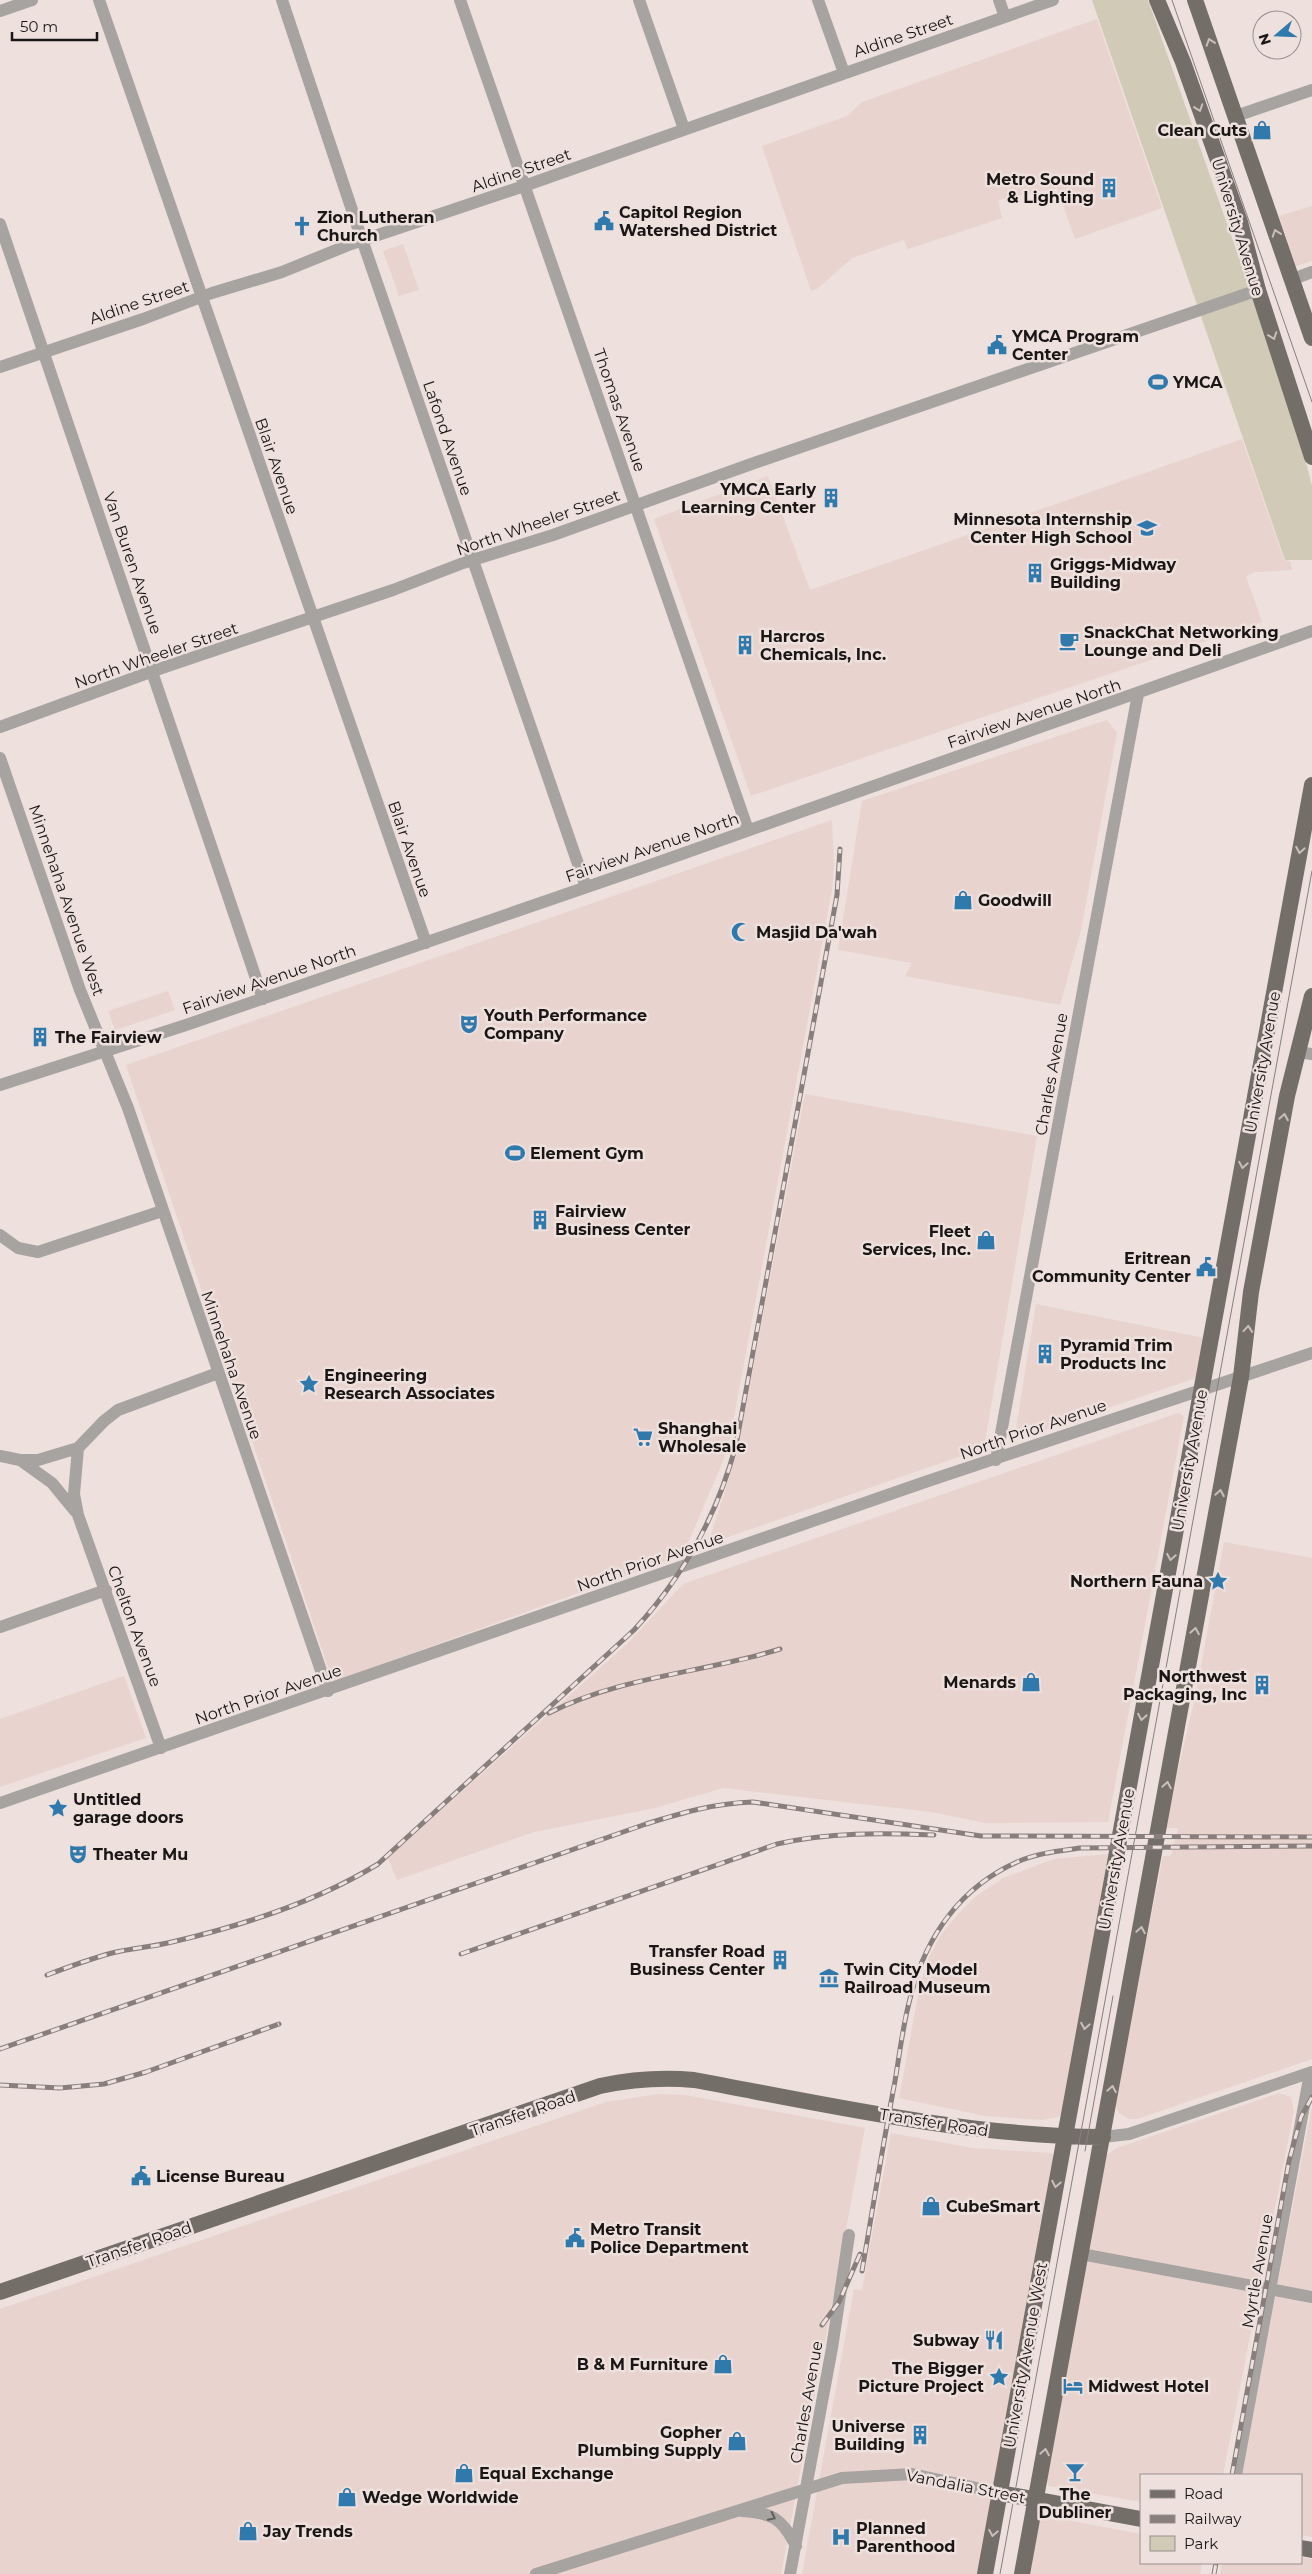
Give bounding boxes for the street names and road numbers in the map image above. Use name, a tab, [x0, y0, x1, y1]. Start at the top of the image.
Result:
street label: Aldine Street	[851, 9, 956, 61]
street label: Aldine Street	[469, 144, 574, 196]
street label: University Avenue	[1207, 156, 1268, 299]
street label: Aldine Street	[87, 276, 192, 328]
street label: Thomas Avenue	[590, 346, 649, 474]
street label: Lafond Avenue	[419, 378, 476, 498]
street label: Blair Avenue	[251, 415, 302, 517]
street label: North Wheeler Street	[454, 485, 623, 559]
street label: Van Buren Avenue	[99, 490, 166, 637]
street label: North Wheeler Street	[72, 618, 241, 692]
street label: Fairview Avenue North	[945, 675, 1124, 752]
street label: Blair Avenue	[384, 798, 435, 900]
street label: Minnehaha Avenue West	[25, 802, 108, 999]
street label: Fairview Avenue North	[563, 809, 742, 886]
street label: Fairview Avenue North	[180, 941, 359, 1018]
street label: University Avenue	[1241, 990, 1284, 1134]
street label: Charles Avenue	[1031, 1011, 1072, 1137]
street label: Minnehaha Avenue	[197, 1288, 266, 1442]
street label: University Avenue	[1168, 1388, 1211, 1532]
street label: North Prior Avenue	[957, 1395, 1109, 1464]
street label: North Prior Avenue	[574, 1527, 726, 1596]
street label: Chelton Avenue	[104, 1563, 165, 1689]
street label: North Prior Avenue	[192, 1660, 344, 1729]
street label: University Avenue	[1095, 1787, 1138, 1931]
street label: Transfer Road	[468, 2087, 578, 2140]
street label: Transfer Road	[878, 2104, 990, 2140]
street label: Myrtle Avenue	[1238, 2212, 1277, 2330]
street label: Transfer Road	[84, 2218, 194, 2271]
street label: University Avenue West	[1000, 2260, 1051, 2450]
street label: Charles Avenue	[786, 2339, 827, 2465]
street label: Vandalia Street	[904, 2466, 1028, 2507]

